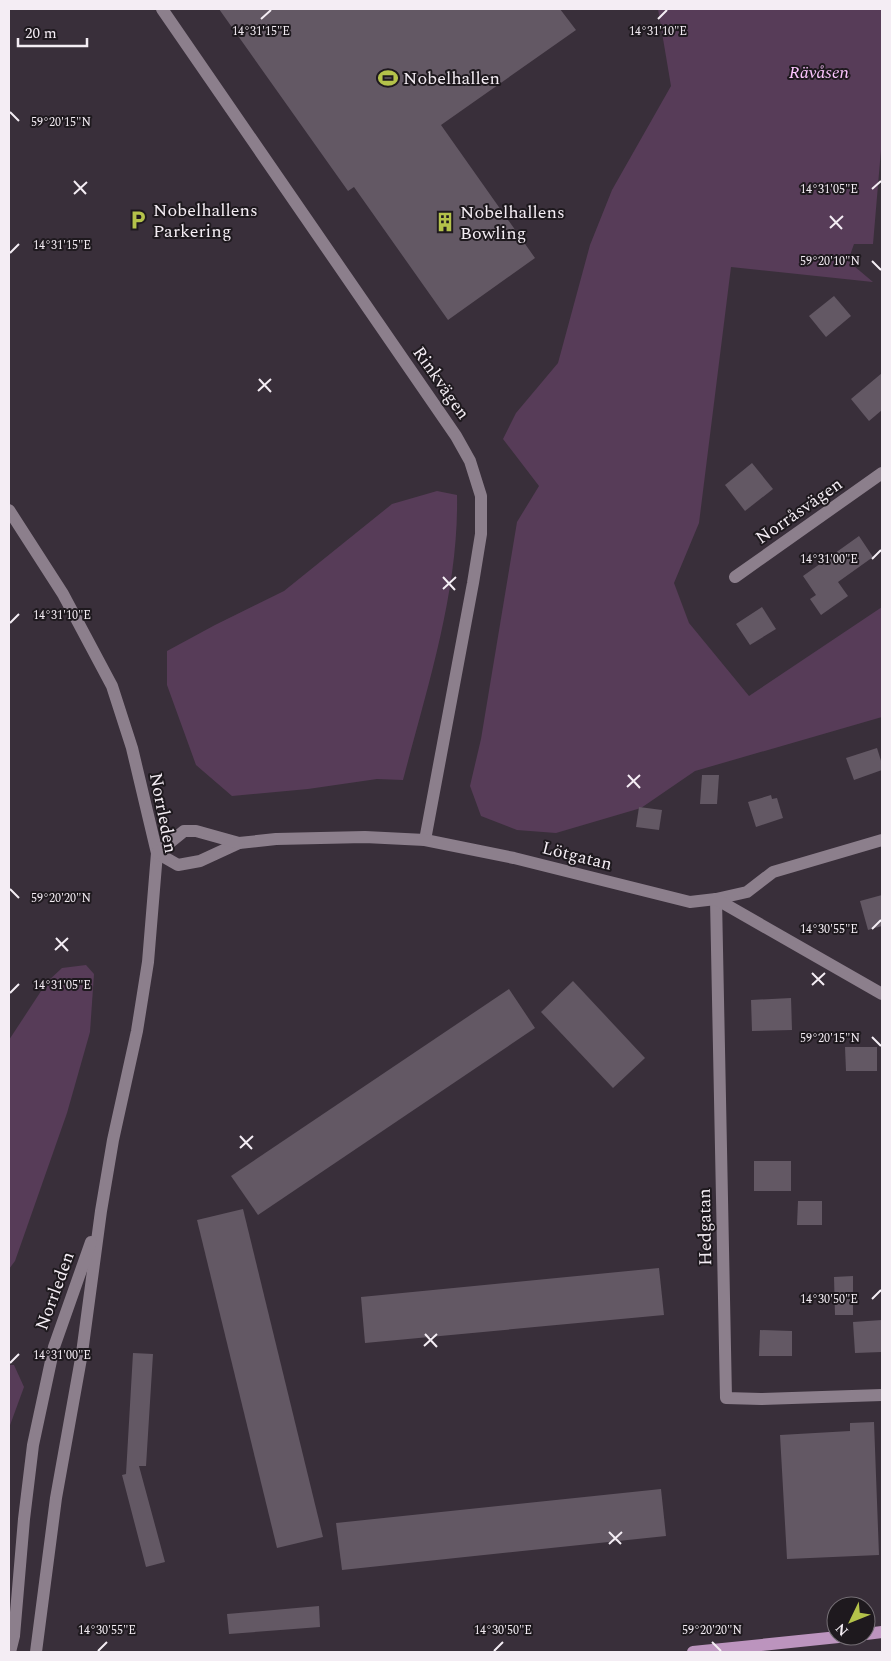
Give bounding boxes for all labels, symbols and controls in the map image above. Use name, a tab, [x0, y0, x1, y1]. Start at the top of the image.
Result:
scale bar	[18, 15, 86, 47]
text: 20 m	[25, 22, 57, 45]
text: 14°31'15"E	[232, 22, 290, 41]
text: 14°31'10"E	[629, 22, 687, 41]
park label: Rävåsen	[789, 59, 850, 86]
place label: Nobelhallen	[403, 65, 500, 92]
sports icon: Nobelhallen	[377, 67, 399, 89]
text: 59°20'15"N	[31, 113, 91, 132]
text: 14°31'05"E	[800, 180, 858, 199]
place label: Nobelhallens Parkering	[153, 197, 258, 245]
place label: Nobelhallens Bowling	[460, 199, 565, 247]
parking icon: Nobelhallens Parkering	[127, 209, 149, 231]
building icon: Nobelhallens Bowling	[434, 211, 456, 233]
text: 14°31'15"E	[33, 236, 91, 255]
text: 59°20'10"N	[800, 252, 860, 271]
street label: Rinkvägen	[406, 341, 476, 425]
street label: Norråsvägen	[750, 471, 848, 551]
text: 14°31'00"E	[800, 550, 858, 569]
text: 14°31'10"E	[33, 606, 91, 625]
street label: Norrleden	[142, 770, 184, 856]
street label: Lötgatan	[539, 834, 615, 878]
text: 59°20'20"N	[31, 889, 91, 908]
text: 14°30'55"E	[800, 920, 858, 939]
text: 14°31'05"E	[33, 976, 91, 995]
text: 59°20'15"N	[800, 1029, 860, 1048]
street label: Hedgatan	[691, 1188, 719, 1266]
street label: Norrleden	[28, 1248, 82, 1334]
text: 14°30'50"E	[800, 1290, 858, 1309]
text: 14°31'00"E	[33, 1346, 91, 1365]
north arrow	[826, 1596, 876, 1646]
text: N	[830, 1618, 853, 1641]
text: 14°30'55"E	[78, 1621, 136, 1640]
text: 14°30'50"E	[474, 1621, 532, 1640]
text: 59°20'20"N	[682, 1621, 742, 1640]

